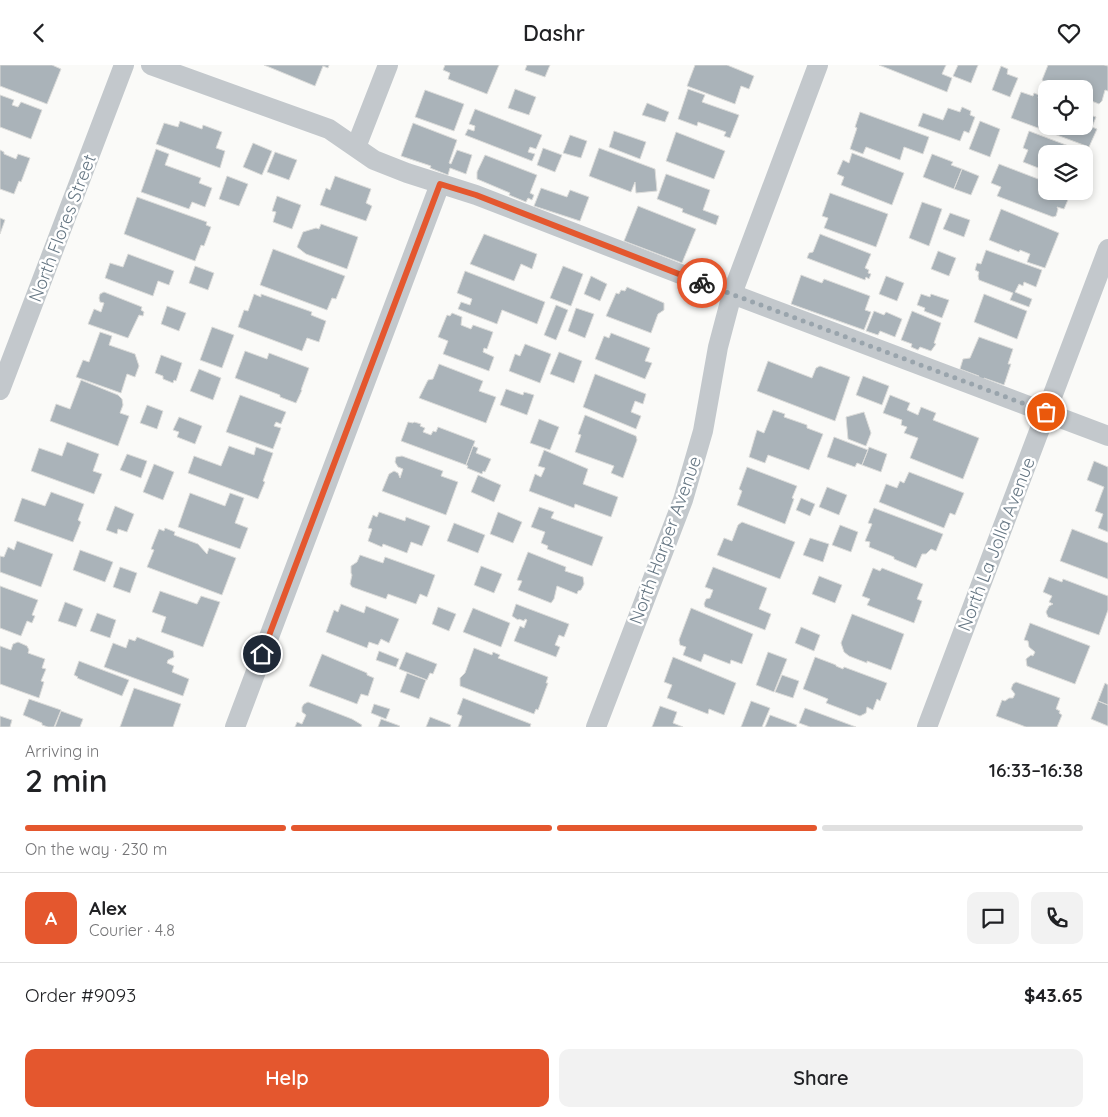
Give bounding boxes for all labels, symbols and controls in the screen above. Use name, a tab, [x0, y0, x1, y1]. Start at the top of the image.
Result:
icon: back	[25, 19, 53, 47]
text: Dashr	[523, 19, 585, 47]
icon: heart	[1055, 19, 1083, 47]
map controls	[1038, 80, 1093, 200]
button: locate	[1038, 80, 1093, 135]
button: layers	[1038, 145, 1093, 200]
street label: North Flores Street	[23, 151, 101, 305]
courier	[677, 258, 727, 308]
icon: bike	[688, 269, 716, 297]
pin	[1025, 391, 1067, 433]
icon: bag	[1032, 398, 1060, 426]
street label: North Harper Avenue	[624, 453, 706, 627]
street label: North La Jolla Avenue	[952, 454, 1040, 634]
pin	[241, 633, 283, 675]
icon: home	[248, 640, 276, 668]
text: Arriving in	[25, 741, 99, 761]
text: 16:33–16:38	[989, 758, 1083, 782]
text: 2 min	[25, 760, 108, 800]
text: On the way · 230 m	[25, 839, 167, 859]
button: chat	[967, 892, 1019, 944]
button: phone	[1031, 892, 1083, 944]
text: Alex	[89, 896, 127, 920]
text: A	[45, 906, 57, 930]
text: Courier · 4.8	[89, 920, 175, 940]
text: Order #9093	[25, 983, 136, 1007]
text: $43.65	[1024, 983, 1083, 1007]
button: Help	[25, 1049, 549, 1107]
button: Share	[559, 1049, 1083, 1107]

